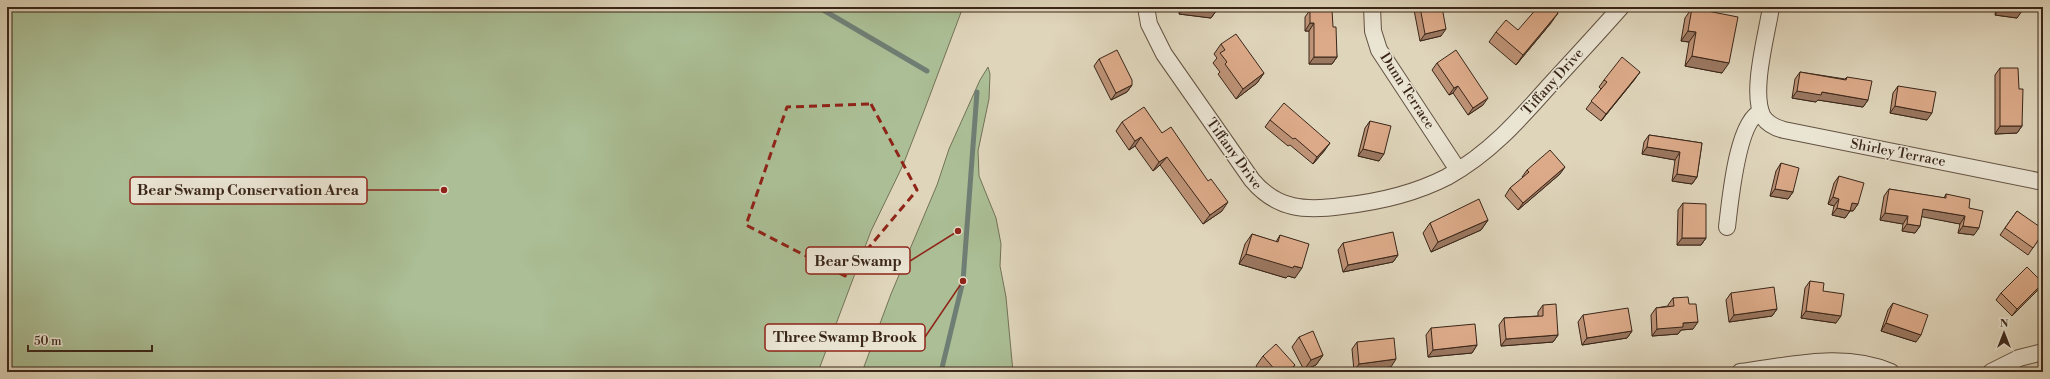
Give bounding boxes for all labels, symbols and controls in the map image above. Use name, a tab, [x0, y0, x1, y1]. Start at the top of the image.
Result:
street label: Tiffany Drive	[1518, 45, 1588, 119]
street label: Dunn Terrace	[1376, 49, 1438, 133]
street label: Tiffany Drive	[1202, 115, 1266, 193]
street label: Shirley Terrace	[1849, 135, 1947, 171]
callout: Bear Swamp Conservation Area	[130, 177, 367, 204]
text: Bear Swamp Conservation Area	[137, 181, 360, 200]
callout: Bear Swamp	[806, 247, 910, 274]
text: Bear Swamp	[814, 252, 902, 271]
north arrow	[1984, 313, 2024, 353]
text: N	[2000, 317, 2009, 331]
callout: Three Swamp Brook	[765, 324, 925, 351]
scale bar	[28, 327, 152, 353]
text: Three Swamp Brook	[773, 328, 918, 347]
text: 50 m	[34, 334, 62, 349]

